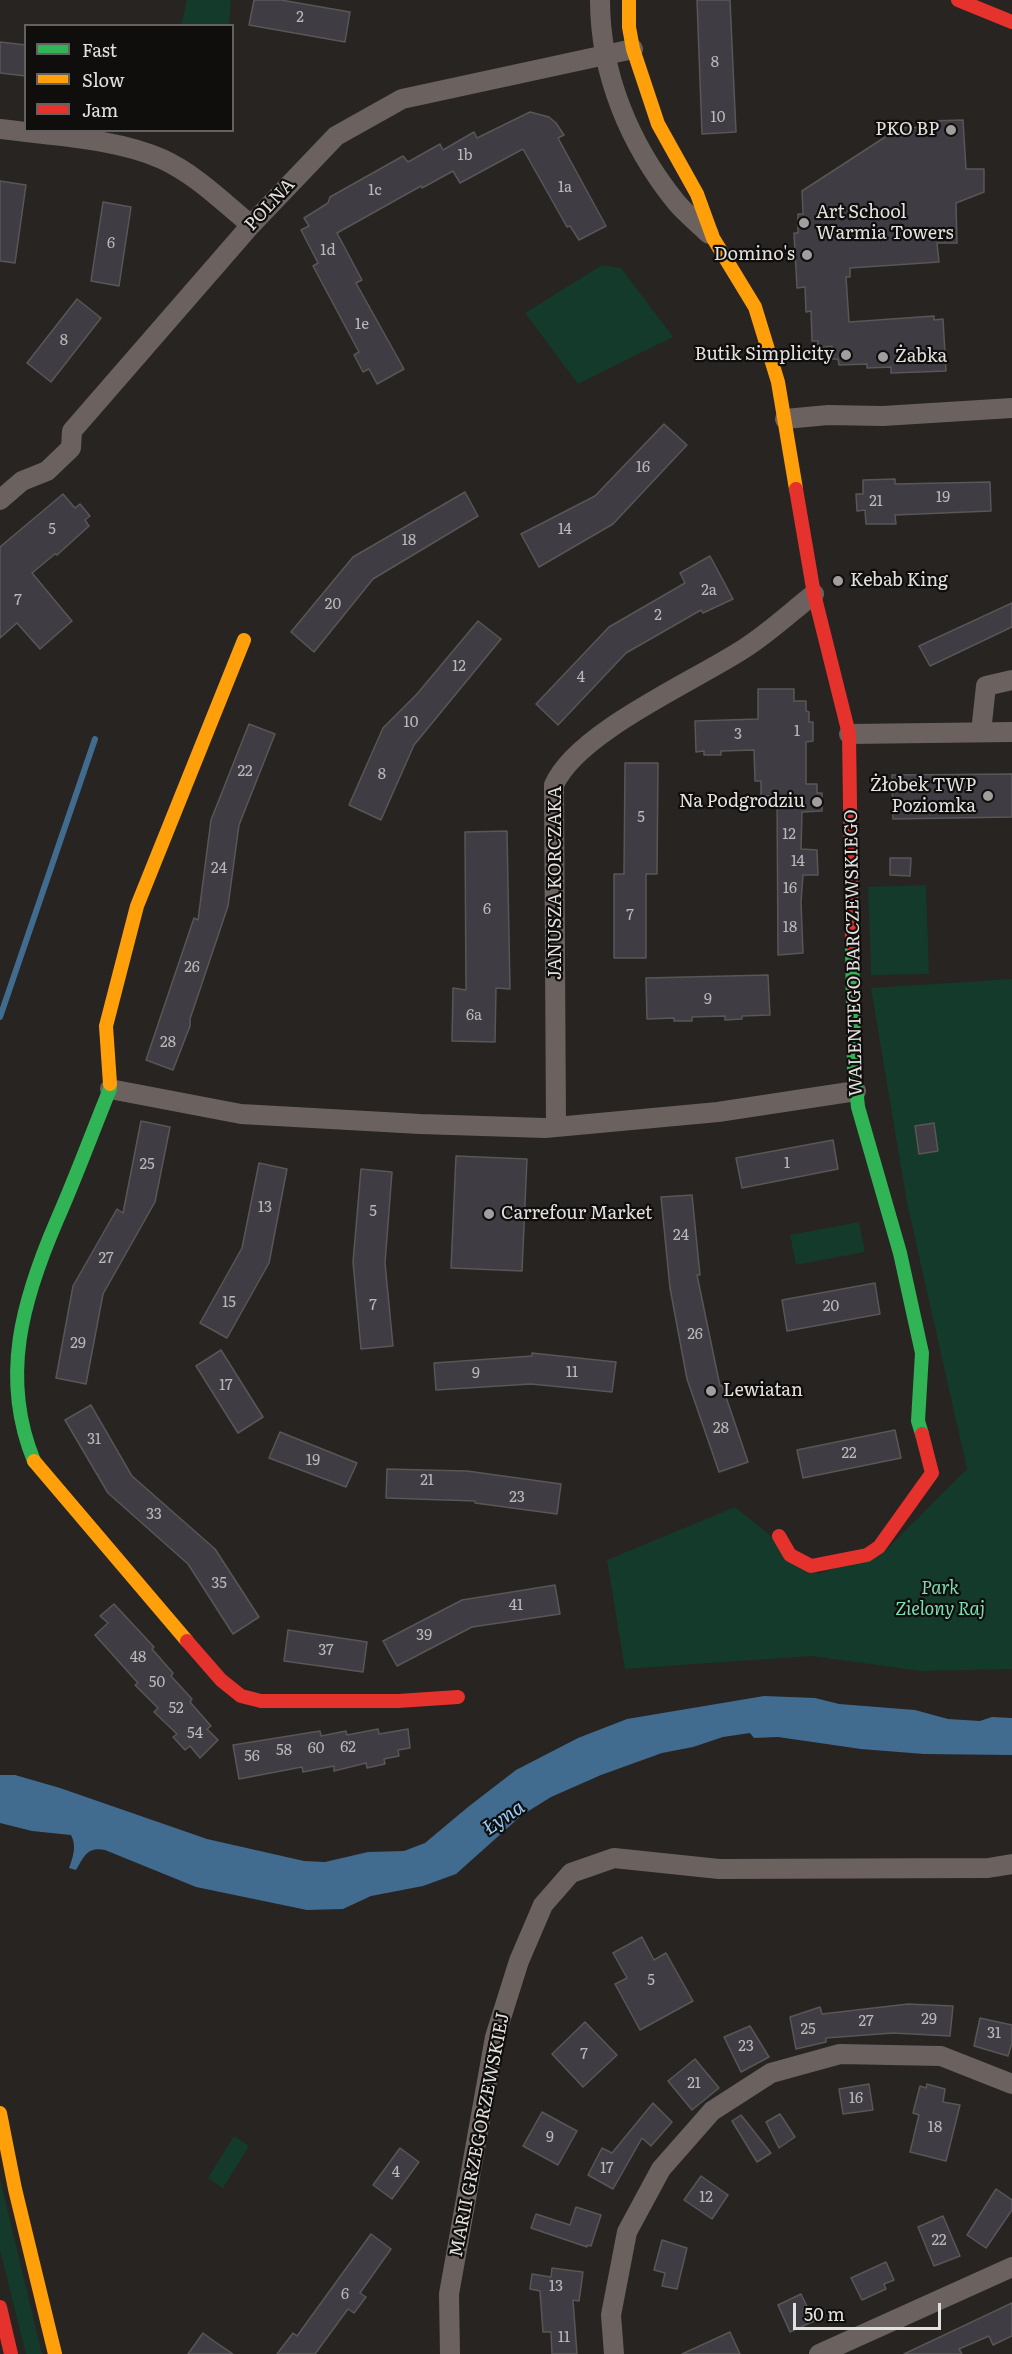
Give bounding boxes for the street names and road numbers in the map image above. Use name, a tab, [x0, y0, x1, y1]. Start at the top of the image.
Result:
street label: POLNA	[241, 174, 299, 236]
street label: JANUSZA KORCZAKA	[545, 786, 567, 980]
street label: WALENTEGO BARCZEWSKIEGO	[841, 809, 867, 1097]
street label: MARII GRZEGORZEWSKIEJ	[446, 2011, 514, 2259]

